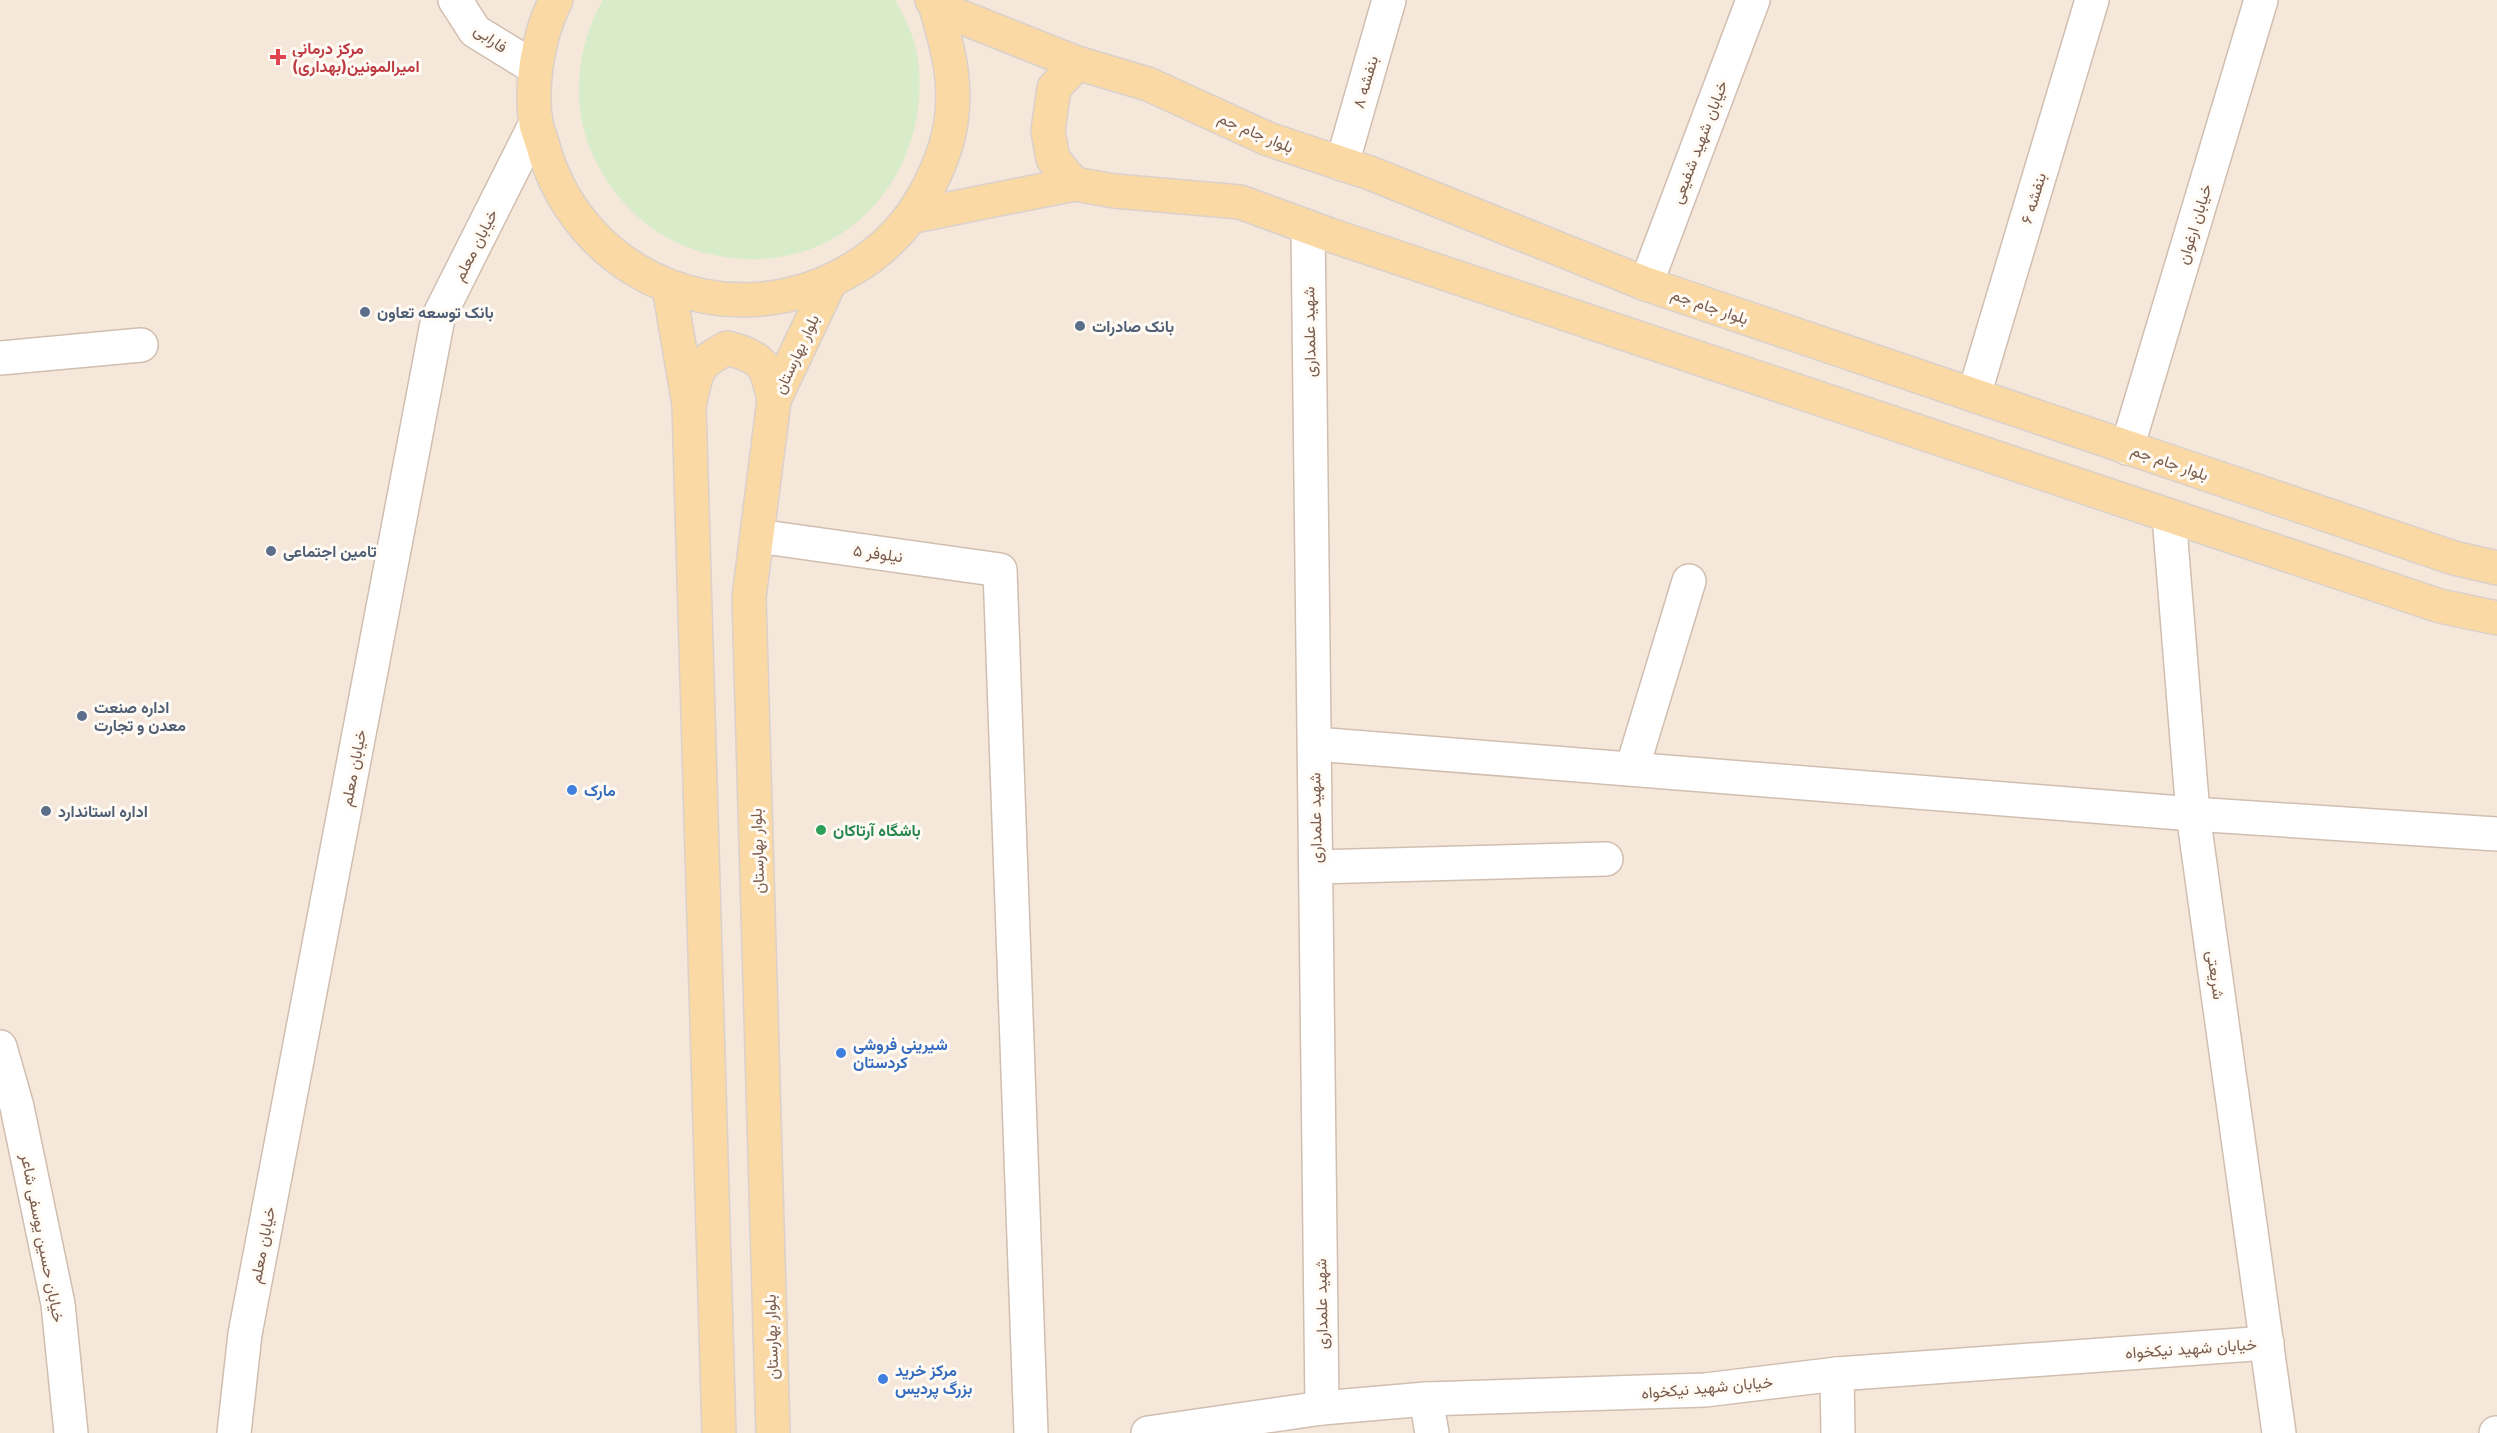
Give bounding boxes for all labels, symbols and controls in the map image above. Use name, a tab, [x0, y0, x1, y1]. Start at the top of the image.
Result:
street label: فارابی	[470, 19, 512, 58]
place label: مرکز درمانی امیرالمونین(بهداری)	[292, 38, 420, 77]
marker: مرکز درمانی امیرالمونین(بهداری)	[269, 48, 287, 66]
street label: بنفشه ۸	[1348, 53, 1382, 111]
street label: خیابان شهید شفیعی	[1666, 77, 1733, 207]
street label: بلوار جام جم	[1215, 107, 1297, 158]
street label: بنفشه ۶	[2016, 170, 2050, 226]
street label: خیابان ارغوان	[2172, 181, 2217, 267]
street label: خیابان معلم	[448, 206, 503, 285]
street label: بلوار جام جم	[1668, 283, 1751, 329]
street label: شهید علمداری	[1298, 286, 1321, 378]
place label: بانک توسعه تعاون	[377, 302, 494, 323]
marker: بانک توسعه تعاون	[358, 305, 372, 319]
street label: بلوار بهارستان	[769, 311, 824, 397]
place label: بانک صادرات	[1092, 316, 1174, 337]
marker: بانک صادرات	[1073, 319, 1087, 333]
street label: بلوار جام جم	[2128, 439, 2211, 485]
street label: نیلوفر ۵	[852, 540, 904, 567]
place label: تامین اجتماعی	[283, 541, 377, 561]
marker: تامین اجتماعی	[264, 544, 278, 558]
place label: اداره صنعت معدن و تجارت	[94, 697, 186, 736]
marker: اداره صنعت معدن و تجارت	[75, 709, 89, 723]
street label: خیابان معلم	[336, 728, 371, 808]
street label: شهید علمداری	[1304, 772, 1327, 864]
place label: مارک	[584, 780, 616, 801]
marker: مارک	[565, 783, 579, 797]
place label: اداره استاندارد	[58, 801, 148, 822]
marker: اداره استاندارد	[39, 804, 53, 818]
street label: بلوار بهارستان	[746, 808, 769, 894]
place label: باشگاه آرتاکان	[833, 820, 921, 841]
marker: باشگاه آرتاکان	[814, 823, 828, 837]
street label: شریعتی	[2202, 949, 2229, 1001]
place label: شیرینی فروشی کردستان	[853, 1034, 948, 1073]
marker: شیرینی فروشی کردستان	[834, 1046, 848, 1060]
street label: خیابان حسین یوسفی شاعر	[16, 1151, 69, 1324]
street label: خیابان معلم	[245, 1205, 280, 1285]
street label: شهید علمداری	[1310, 1258, 1333, 1350]
street label: بلوار بهارستان	[760, 1294, 783, 1380]
street label: خیابان شهید نیکخواه	[2124, 1333, 2258, 1364]
place label: مرکز خرید بزرگ پردیس	[895, 1360, 972, 1400]
street label: خیابان شهید نیکخواه	[1640, 1371, 1774, 1404]
marker: مرکز خرید بزرگ پردیس	[876, 1372, 890, 1386]

